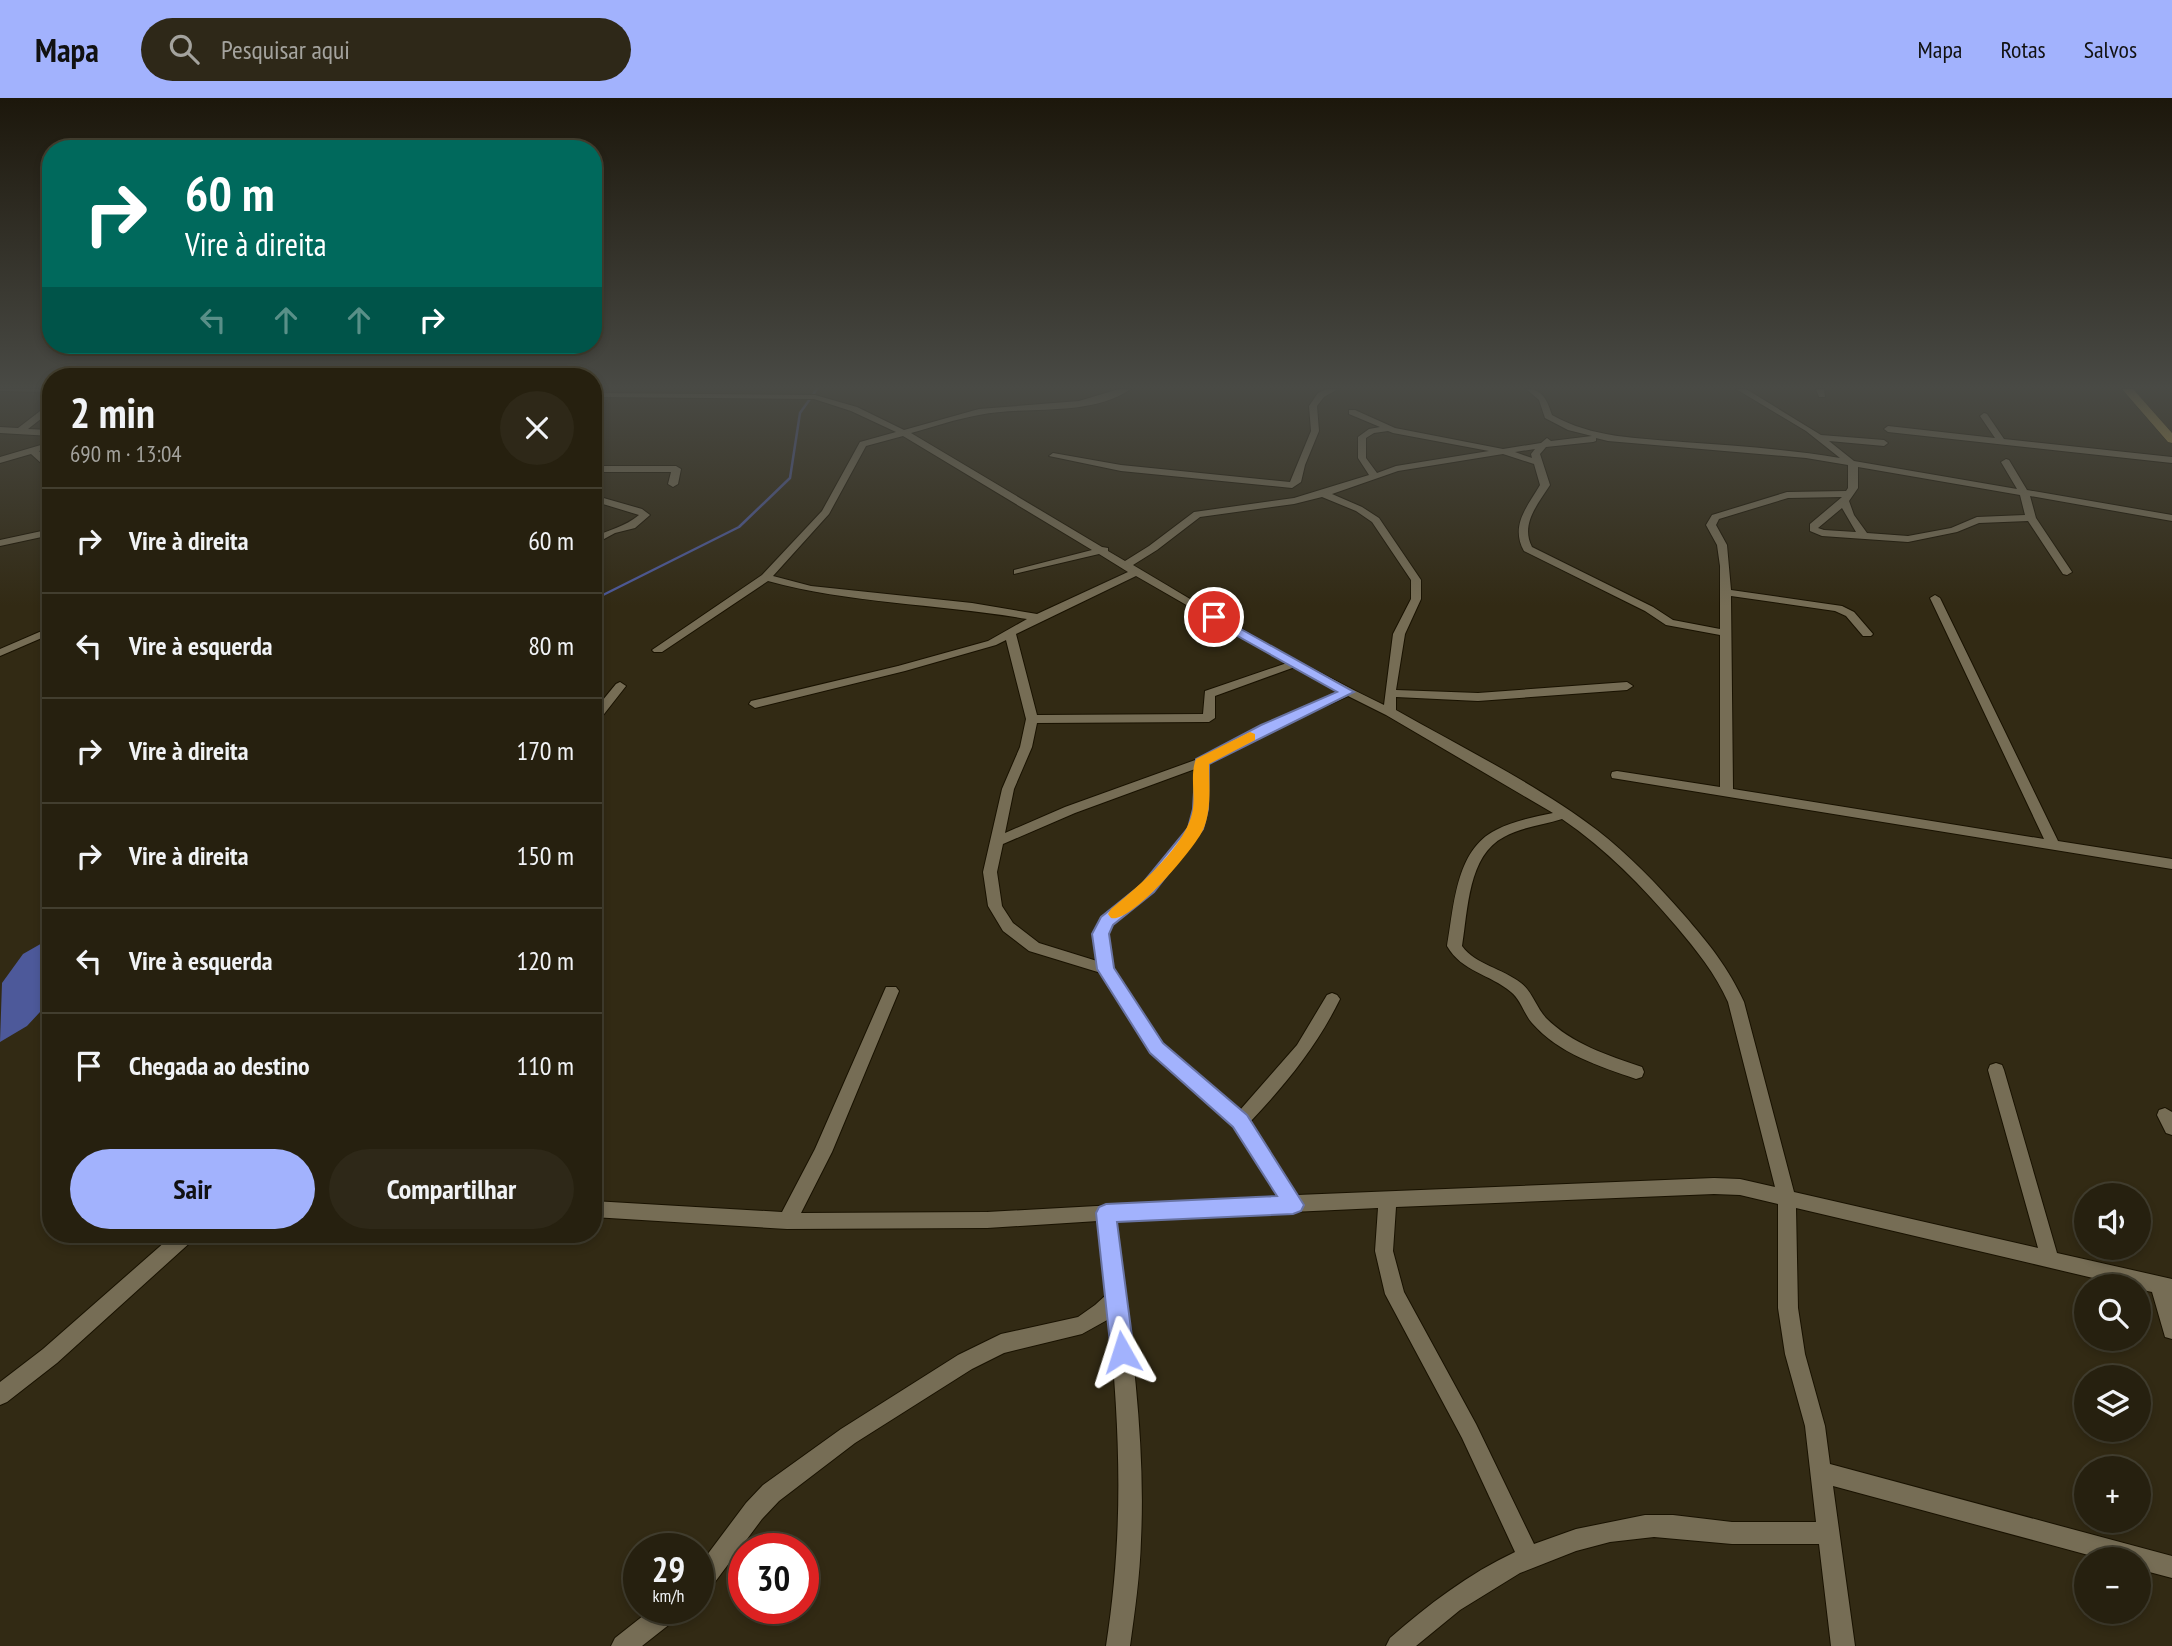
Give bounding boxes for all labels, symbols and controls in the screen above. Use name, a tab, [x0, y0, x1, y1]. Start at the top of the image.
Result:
search box	[141, 18, 631, 81]
text: Mapa	[35, 28, 99, 71]
icon: search	[165, 30, 203, 68]
text: Pesquisar aqui	[221, 33, 350, 66]
text: Mapa	[1918, 34, 1962, 65]
text: Rotas	[2000, 34, 2046, 65]
text: Salvos	[2084, 34, 2137, 65]
text: 60 m	[185, 161, 274, 225]
icon: right	[70, 168, 161, 259]
text: Vire à direita	[185, 223, 326, 265]
icon: left	[194, 301, 232, 339]
icon: ahead	[267, 301, 305, 339]
icon: ahead	[340, 301, 378, 339]
icon: right	[413, 301, 451, 339]
text: 2 min	[70, 385, 155, 440]
button: close	[500, 391, 574, 465]
text: 690 m · 13:04	[70, 439, 182, 468]
icon: right	[70, 522, 108, 560]
text: Vire à direita	[129, 524, 248, 557]
text: 60 m	[528, 524, 574, 557]
pin	[1184, 587, 1244, 647]
icon: arrive	[1195, 598, 1233, 636]
icon: left	[70, 627, 108, 665]
text: Vire à esquerda	[129, 629, 272, 662]
text: 80 m	[528, 629, 574, 662]
icon: right	[70, 732, 108, 770]
text: Vire à direita	[129, 734, 248, 767]
text: 170 m	[516, 734, 574, 767]
icon: right	[70, 837, 108, 875]
text: Vire à direita	[129, 839, 248, 872]
text: 150 m	[516, 839, 574, 872]
icon: left	[70, 942, 108, 980]
text: Vire à esquerda	[129, 944, 272, 977]
text: 120 m	[516, 944, 574, 977]
icon: arrive	[70, 1047, 108, 1085]
text: Chegada ao destino	[129, 1049, 310, 1082]
text: 110 m	[516, 1049, 574, 1082]
button: Sair	[70, 1149, 315, 1229]
button: Compartilhar	[329, 1149, 574, 1229]
map controls	[2074, 1183, 2151, 1624]
button: sound	[2074, 1183, 2151, 1260]
button: search	[2074, 1274, 2151, 1351]
position arrow	[1085, 1315, 1159, 1389]
button: layers	[2074, 1365, 2151, 1442]
button: +	[2074, 1456, 2151, 1533]
speed limit sign: 30	[728, 1533, 819, 1624]
text: 29	[652, 1546, 685, 1592]
button: −	[2074, 1547, 2151, 1624]
text: km/h	[653, 1584, 684, 1607]

